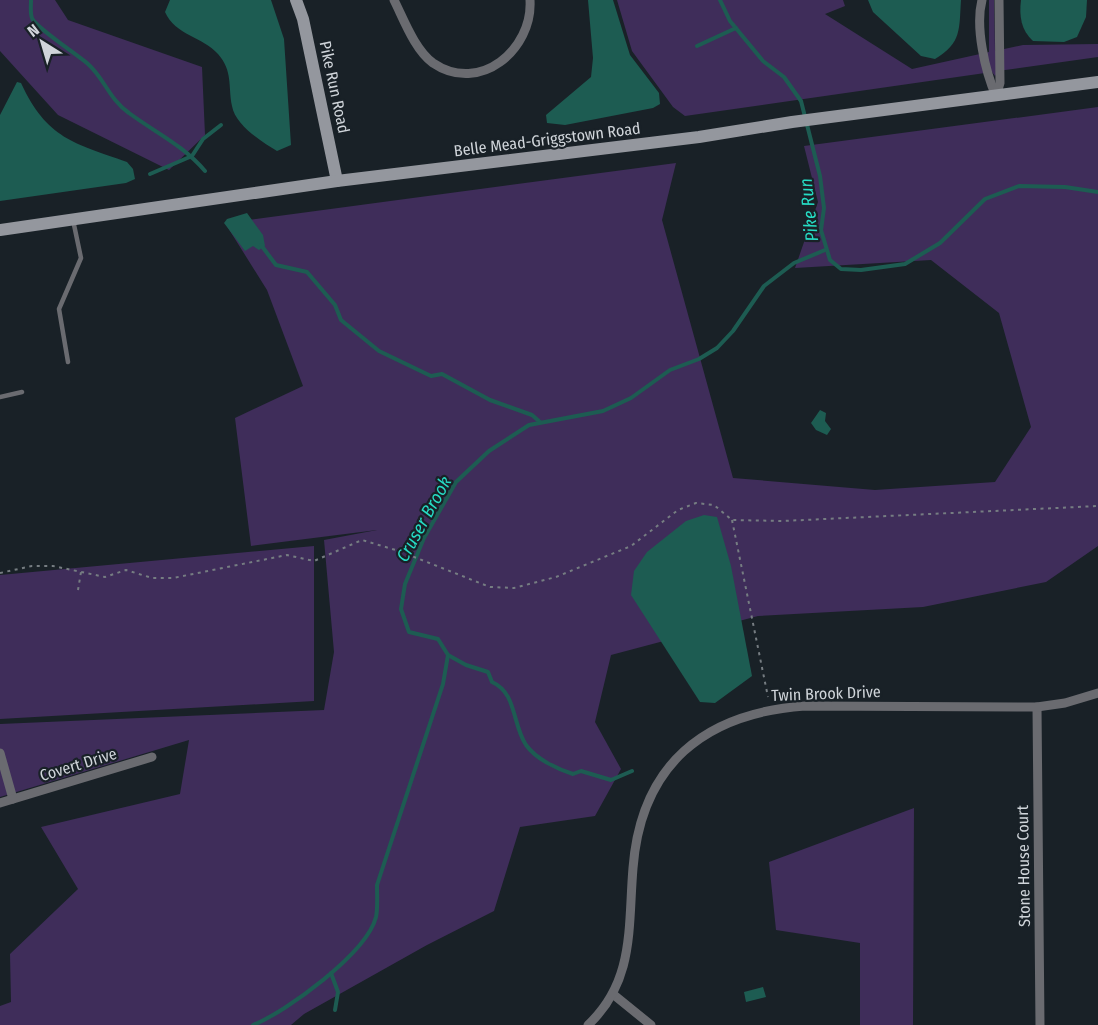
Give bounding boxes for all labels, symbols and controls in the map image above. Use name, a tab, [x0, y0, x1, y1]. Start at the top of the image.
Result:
north arrow	[12, 12, 72, 72]
text: N	[24, 20, 43, 41]
street label: Pike Run Road	[315, 39, 354, 135]
street label: Belle Mead-Griggstown Road	[453, 119, 641, 160]
water label: Pike Run	[795, 177, 823, 243]
water label: Cruser Brook	[392, 472, 457, 566]
street label: Twin Brook Drive	[771, 682, 881, 705]
street label: Covert Drive	[37, 744, 119, 785]
street label: Stone House Court	[1013, 804, 1034, 927]

